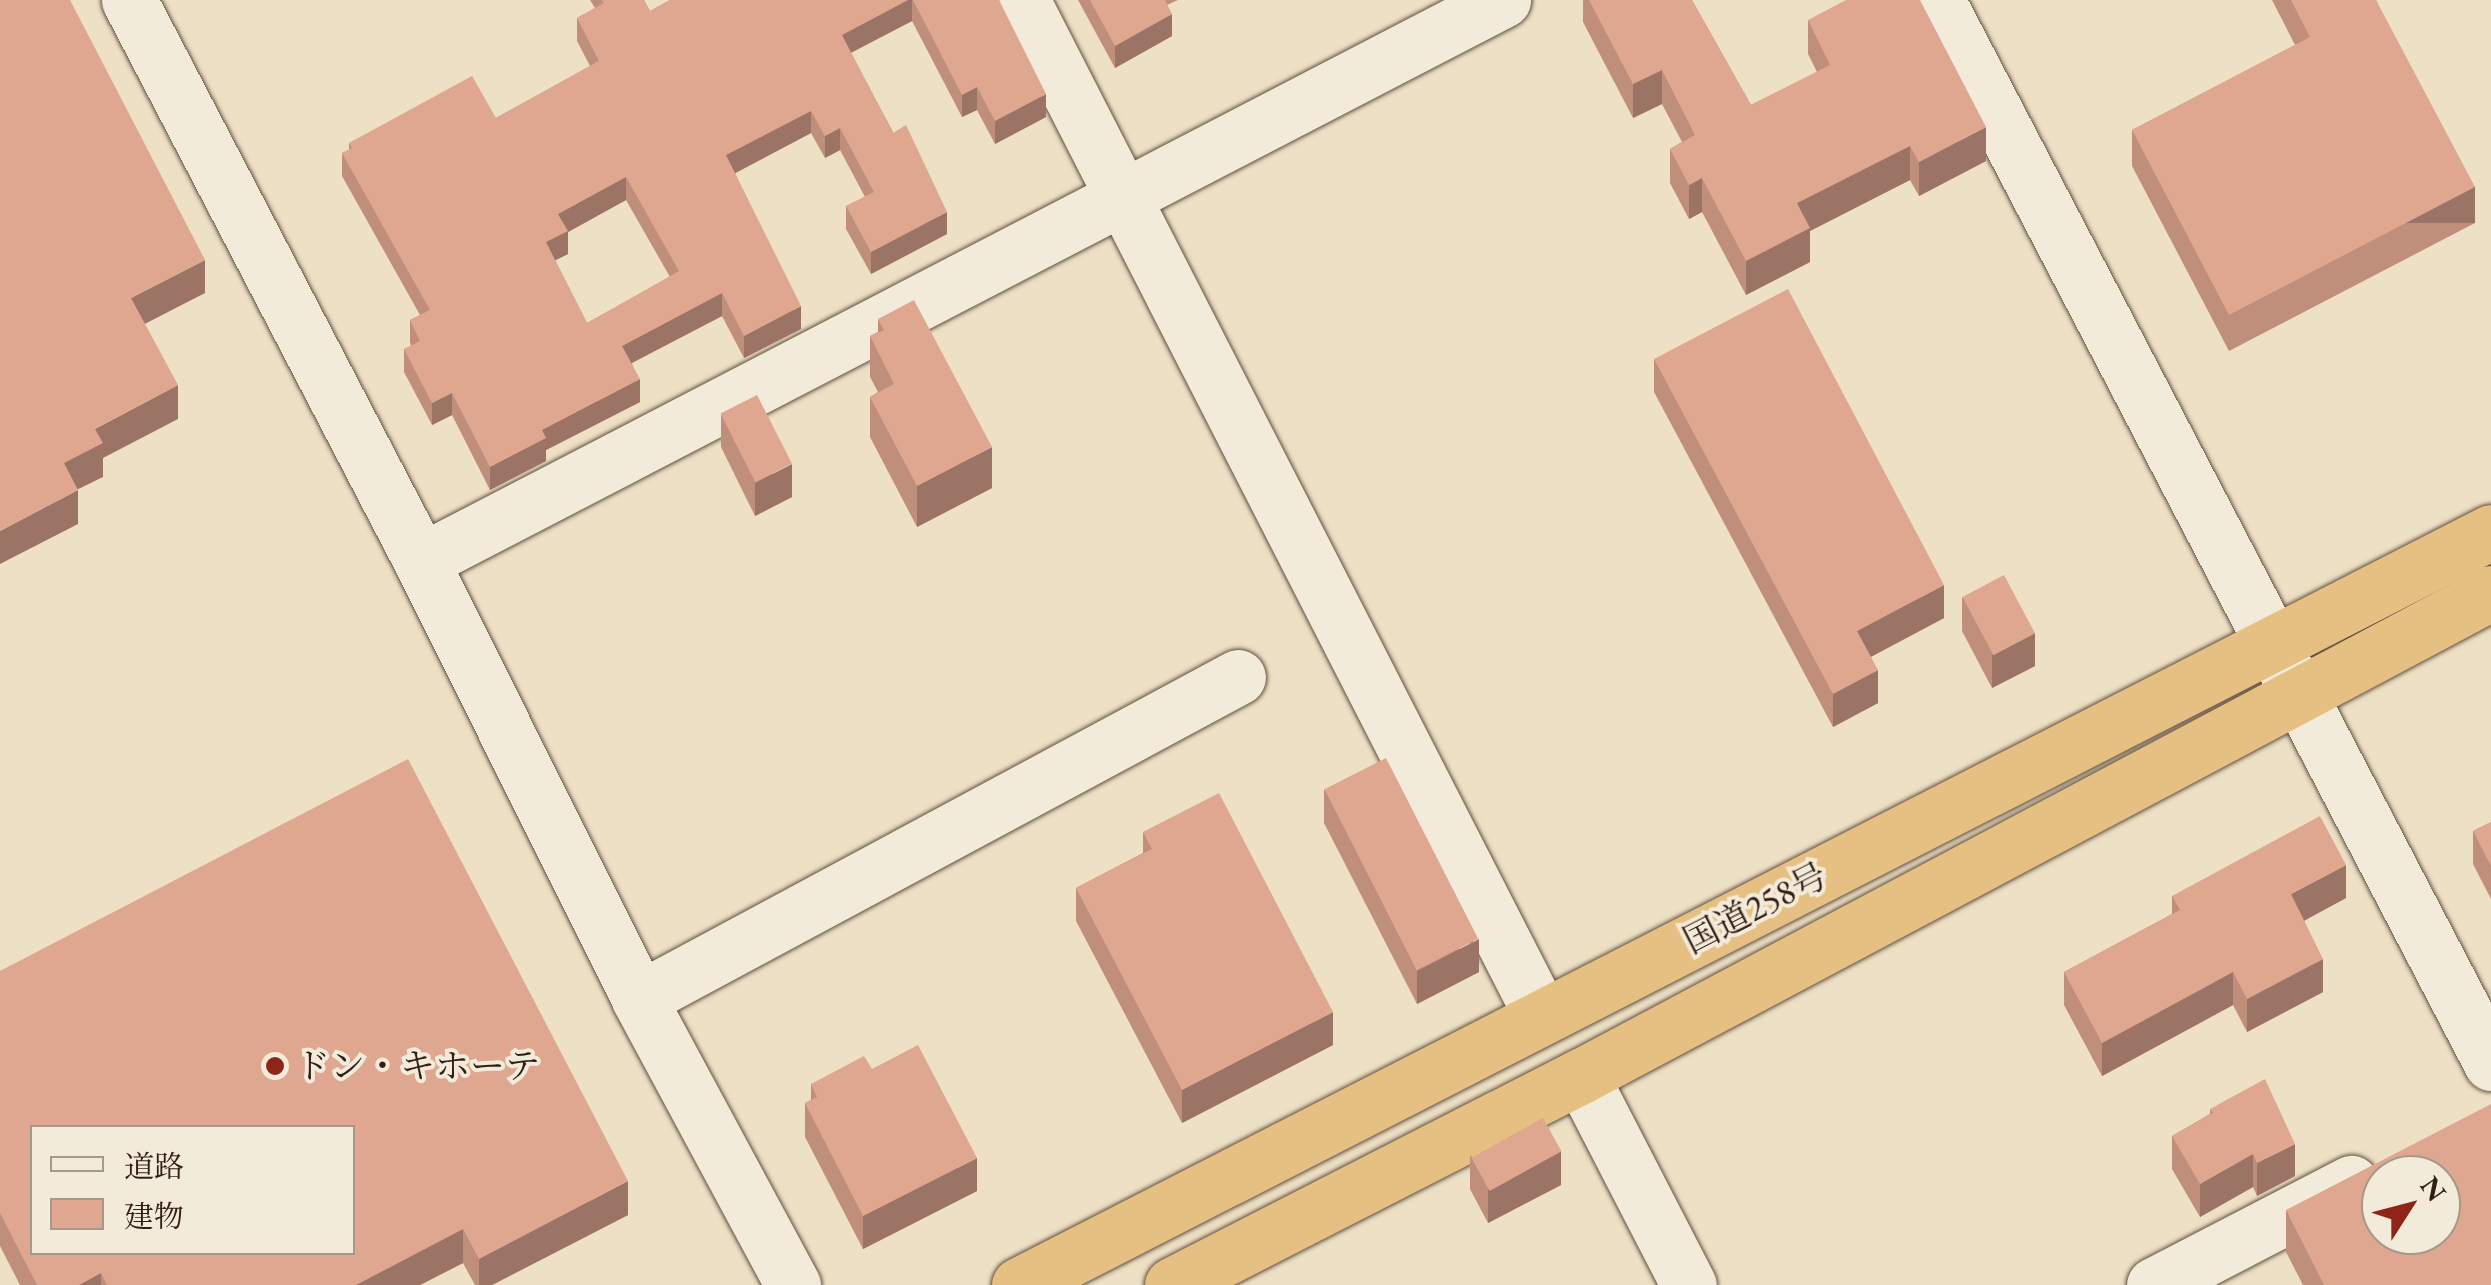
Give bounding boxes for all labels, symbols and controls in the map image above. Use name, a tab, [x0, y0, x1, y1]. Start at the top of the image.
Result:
street label: 国道258号	[1676, 854, 1834, 962]
place label: ドン・キホーテ	[295, 1045, 540, 1087]
marker: ドン・キホーテ	[264, 1055, 286, 1077]
legend	[30, 1125, 355, 1255]
text: 道路	[124, 1147, 184, 1186]
north arrow	[2361, 1155, 2461, 1255]
text: N	[2412, 1169, 2455, 1208]
text: 建物	[124, 1197, 184, 1236]

